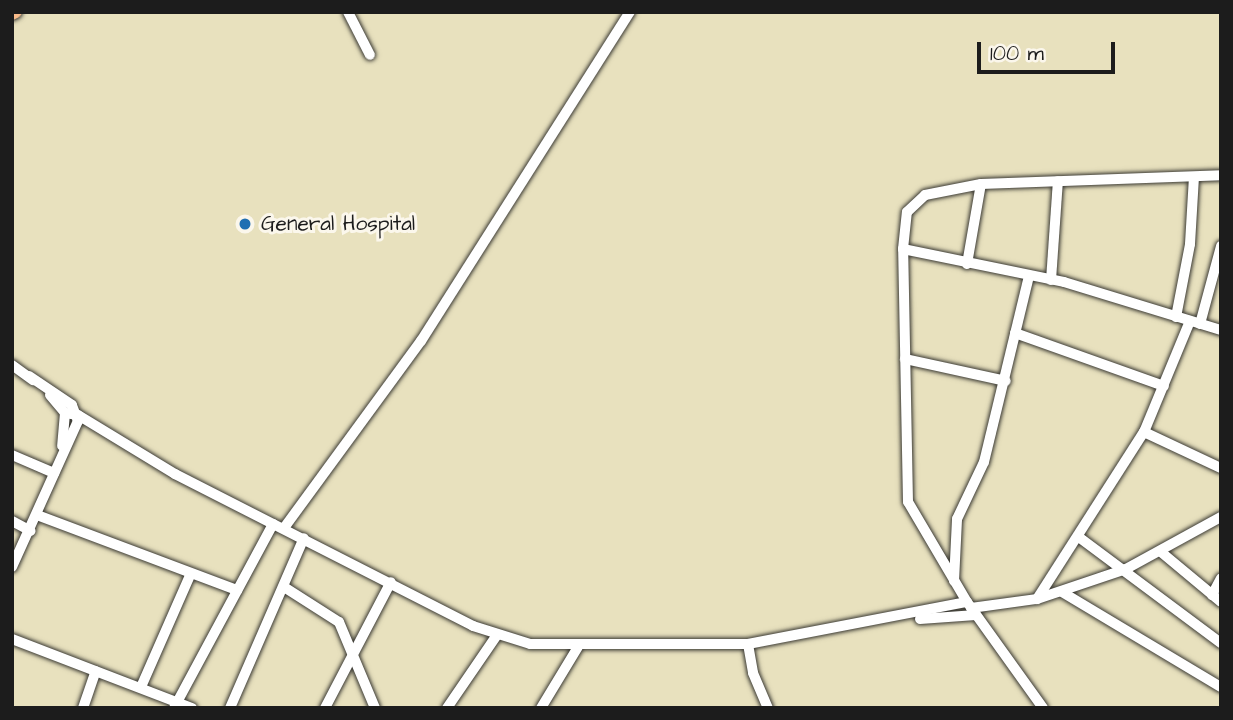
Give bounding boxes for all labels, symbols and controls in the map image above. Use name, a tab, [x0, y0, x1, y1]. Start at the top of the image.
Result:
scale bar	[981, 28, 1119, 72]
text: 100 m	[990, 39, 1044, 68]
place label: General Hospital	[261, 211, 415, 237]
marker: General Hospital	[235, 214, 255, 234]

